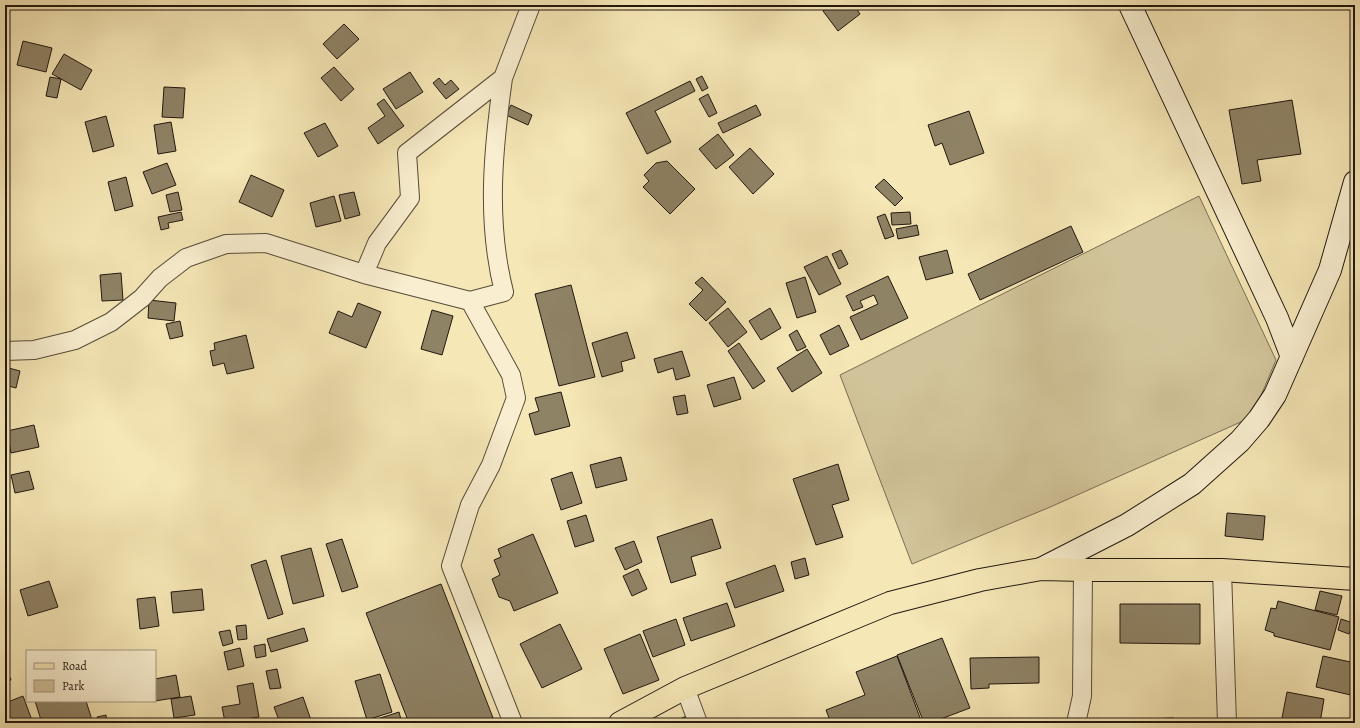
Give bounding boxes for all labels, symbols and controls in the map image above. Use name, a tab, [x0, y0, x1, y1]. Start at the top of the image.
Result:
legend	[26, 650, 156, 702]
text: Road	[62, 658, 88, 674]
text: Park	[62, 678, 85, 694]

